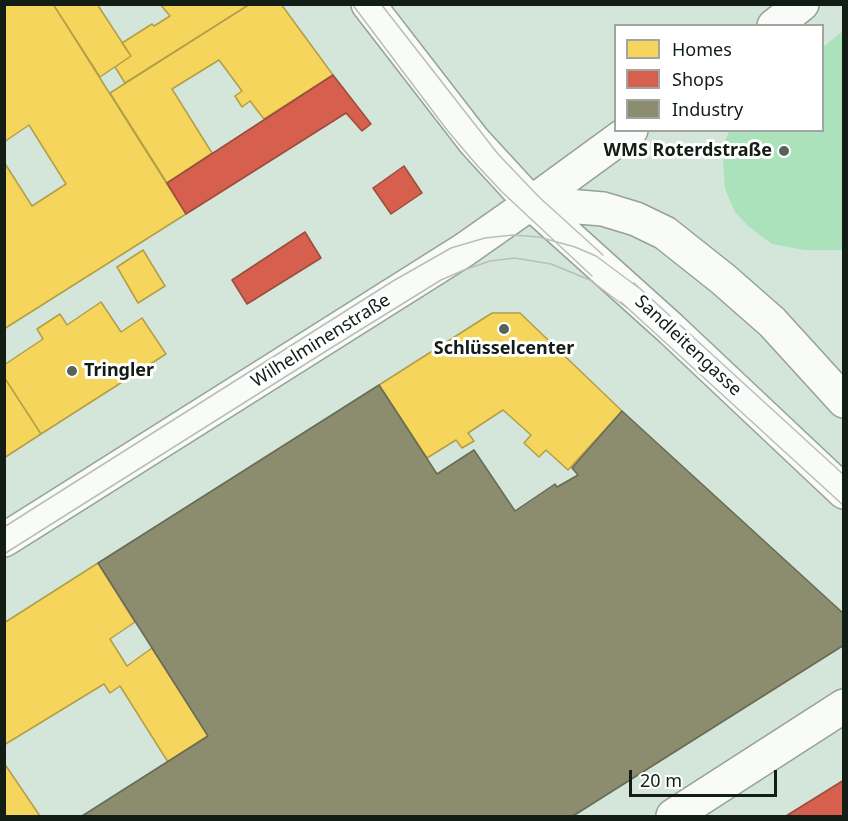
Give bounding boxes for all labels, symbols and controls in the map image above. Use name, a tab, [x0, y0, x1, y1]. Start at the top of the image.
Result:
legend	[614, 24, 824, 132]
text: Homes	[672, 37, 732, 61]
text: Shops	[672, 67, 724, 91]
text: Industry	[672, 97, 743, 121]
place label: WMS Roterdstraße	[604, 140, 772, 162]
marker: WMS Roterdstraße	[777, 144, 791, 158]
street label: Wilhelminenstraße	[248, 290, 394, 392]
street label: Sandleitengasse	[630, 291, 746, 401]
marker: Schlüsselcenter	[497, 322, 511, 336]
place label: Schlüsselcenter	[434, 338, 574, 360]
place label: Tringler	[84, 360, 154, 382]
marker: Tringler	[65, 364, 79, 378]
scale bar	[632, 758, 780, 796]
text: 20 m	[640, 768, 682, 792]

